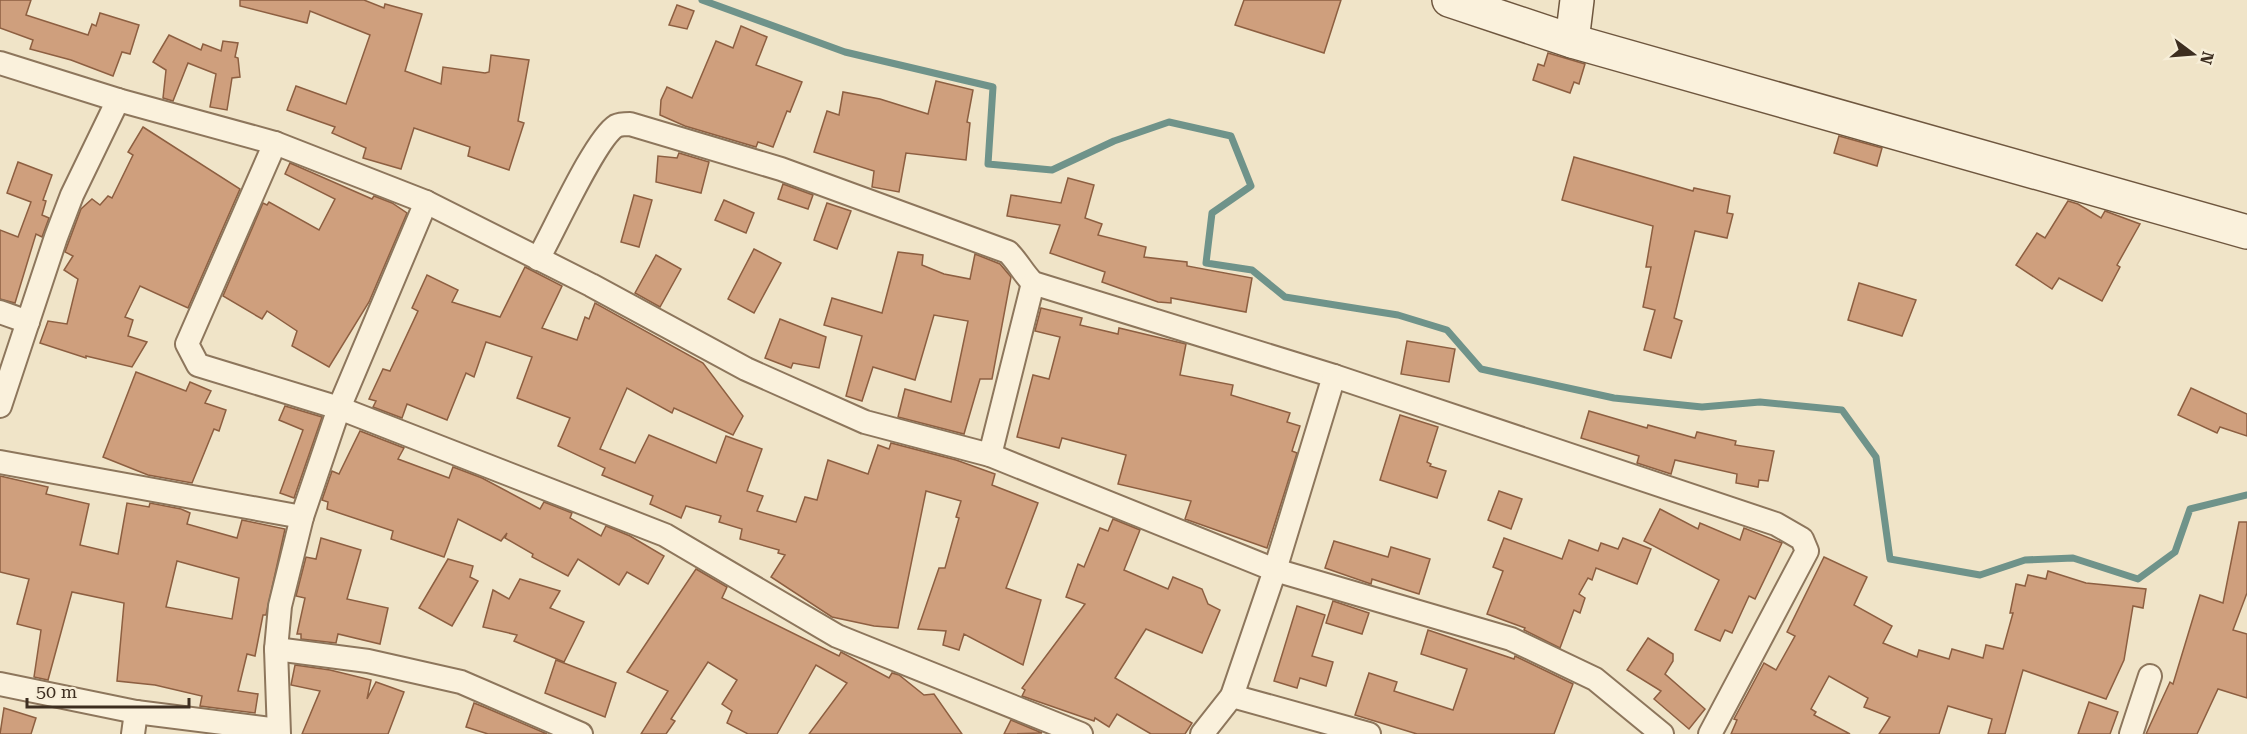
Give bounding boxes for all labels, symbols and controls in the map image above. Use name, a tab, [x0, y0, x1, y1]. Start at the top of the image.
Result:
north arrow	[2163, 24, 2223, 84]
text: N	[2196, 49, 2218, 67]
scale bar	[27, 671, 189, 709]
text: 50 m	[36, 681, 77, 702]

